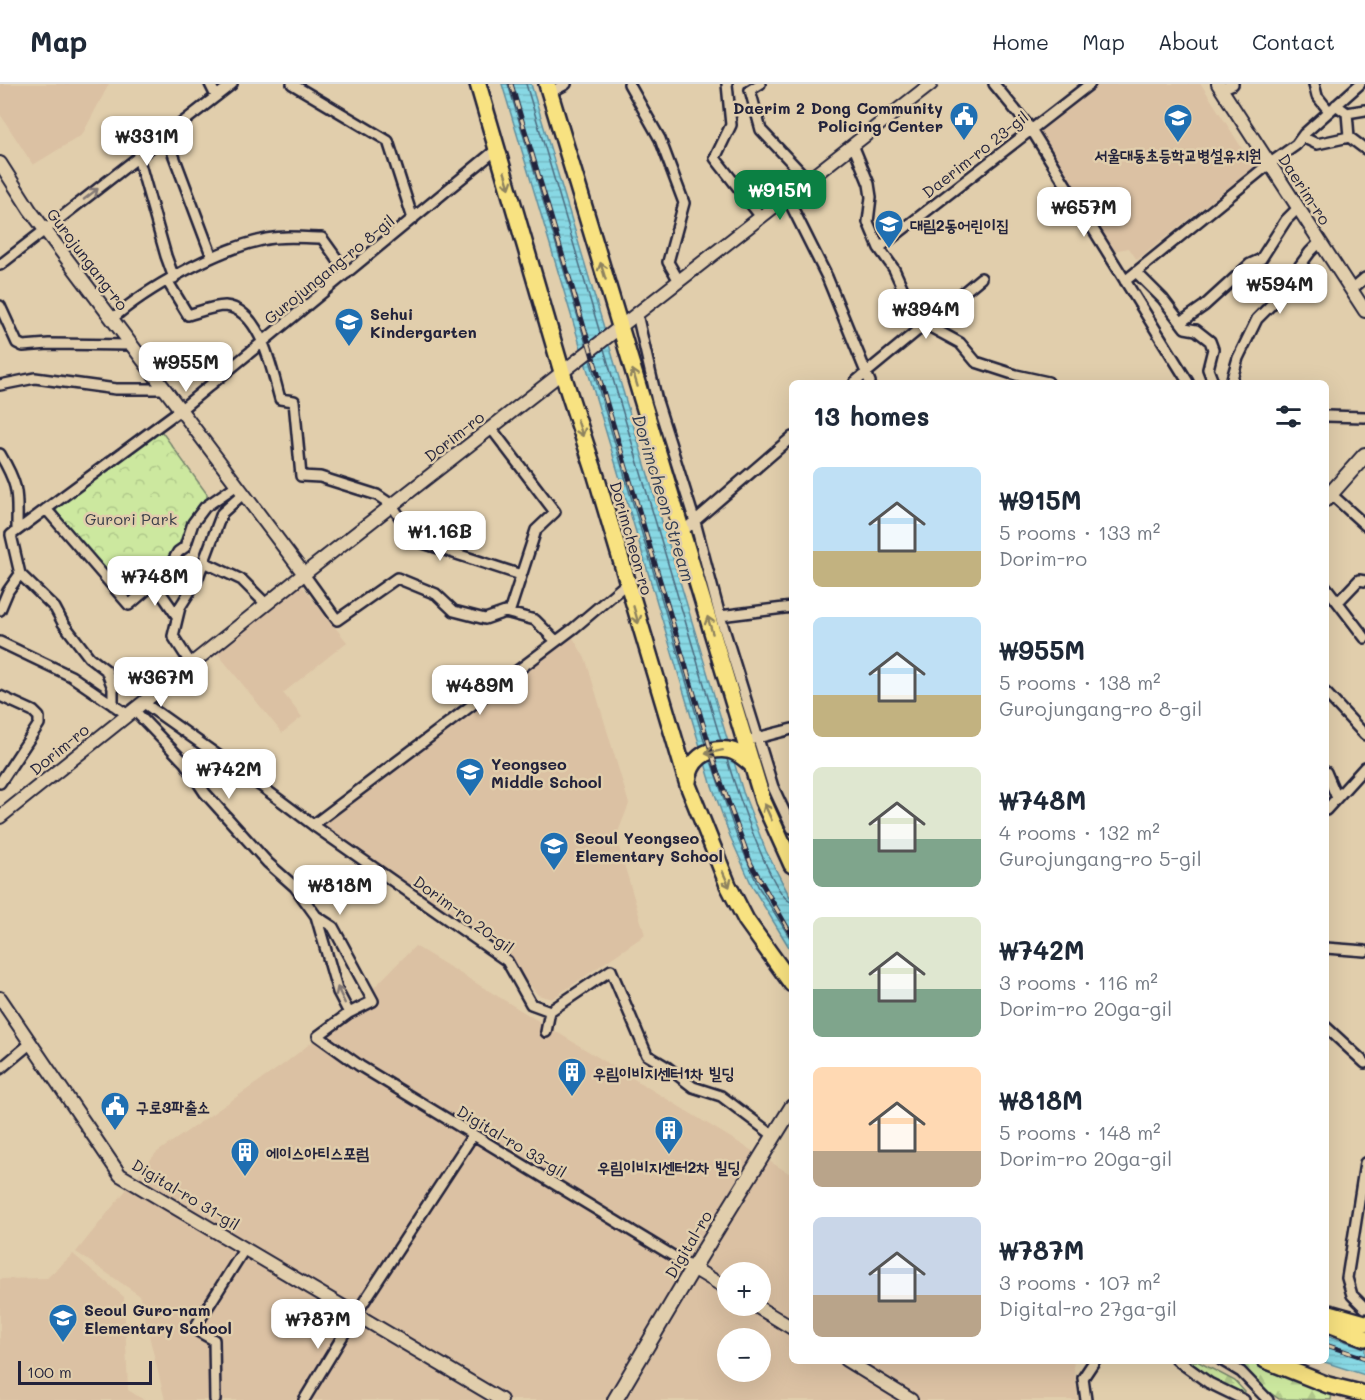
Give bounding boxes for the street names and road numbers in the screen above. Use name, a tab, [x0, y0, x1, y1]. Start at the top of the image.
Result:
street label: Daerim-ro 23-gil	[918, 106, 1032, 202]
street label: Daerim-ro	[1274, 149, 1336, 229]
street label: Gurojungang-ro	[43, 204, 133, 314]
street label: Gurojungang-ro 8-gil	[259, 210, 399, 328]
street label: Dorim-ro	[420, 406, 488, 466]
street label: Dorimcheon-ro	[606, 479, 658, 597]
street label: Dorim-ro	[25, 719, 93, 779]
street label: Dorim-ro 20-gil	[410, 870, 518, 958]
street label: Digital-ro 33-gil	[453, 1100, 571, 1182]
street label: Digital-ro 31-gil	[128, 1154, 244, 1234]
street label: Digital-ro	[660, 1206, 716, 1282]

